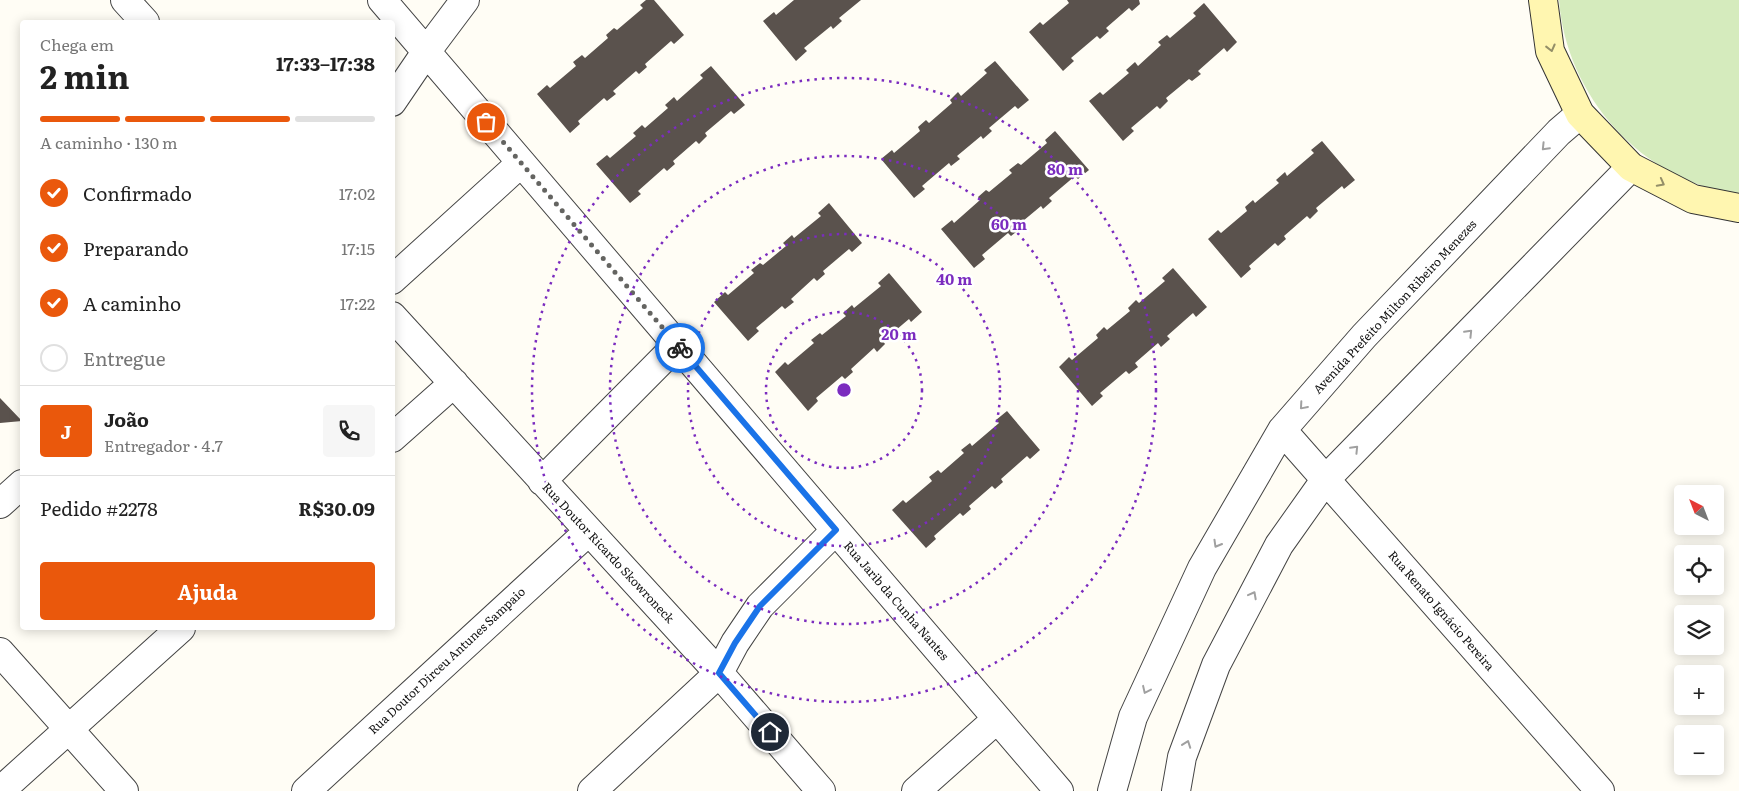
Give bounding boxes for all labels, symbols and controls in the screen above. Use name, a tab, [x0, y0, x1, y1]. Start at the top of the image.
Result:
text: Chega em	[40, 32, 114, 56]
one-way arrow	[1545, 43, 1555, 52]
text: 17:33–17:38	[276, 49, 375, 77]
text: 2 min	[40, 51, 129, 99]
pin	[465, 101, 507, 143]
icon: bag	[472, 108, 500, 136]
text: A caminho · 130 m	[40, 130, 178, 154]
one-way arrow	[1542, 141, 1551, 150]
text: 80 m	[1047, 157, 1083, 180]
one-way arrow	[1656, 177, 1665, 187]
icon: check	[40, 179, 68, 207]
text: Confirmado	[83, 179, 192, 207]
text: 17:02	[339, 181, 375, 205]
text: 60 m	[991, 212, 1027, 235]
street label: Avenida Prefeito Milton Ribeiro Menezes	[1308, 215, 1481, 397]
icon: check	[40, 234, 68, 262]
text: Preparando	[83, 234, 189, 262]
text: 17:15	[341, 236, 375, 260]
text: 40 m	[936, 267, 972, 290]
icon: check	[40, 289, 68, 317]
text: A caminho	[83, 289, 181, 317]
text: 17:22	[340, 291, 375, 315]
text: 20 m	[881, 322, 917, 345]
courier	[655, 323, 705, 373]
one-way arrow	[1463, 329, 1472, 338]
icon: bike	[666, 334, 694, 362]
text: Entregue	[83, 344, 166, 372]
centre of rings	[835, 381, 853, 399]
one-way arrow	[1299, 401, 1308, 410]
text: João	[104, 405, 149, 433]
button: phone	[323, 405, 375, 457]
text: J	[61, 417, 71, 445]
text: Entregador · 4.7	[104, 433, 223, 457]
one-way arrow	[1349, 445, 1358, 454]
street label: Rua Doutor Ricardo Skowroneck	[539, 478, 679, 627]
north arrow	[1674, 485, 1724, 535]
map controls	[1674, 485, 1724, 775]
text: Pedido #2278	[40, 494, 158, 522]
text: R$30.09	[298, 494, 375, 522]
street label: Rua Jarib da Cunha Nantes	[840, 537, 954, 664]
one-way arrow	[1213, 538, 1223, 547]
button: locate	[1674, 545, 1724, 595]
street label: Rua Renato Ignácio Pereira	[1384, 546, 1499, 675]
button: Ajuda	[40, 562, 375, 620]
street label: Rua Doutor Dirceu Antunes Sampaio	[364, 583, 529, 738]
one-way arrow	[1247, 592, 1257, 601]
button: layers	[1674, 605, 1724, 655]
button: +	[1674, 665, 1724, 715]
one-way arrow	[1142, 685, 1152, 694]
pin	[749, 711, 791, 753]
icon: home	[756, 718, 784, 746]
button: −	[1674, 725, 1724, 775]
one-way arrow	[1181, 740, 1191, 748]

